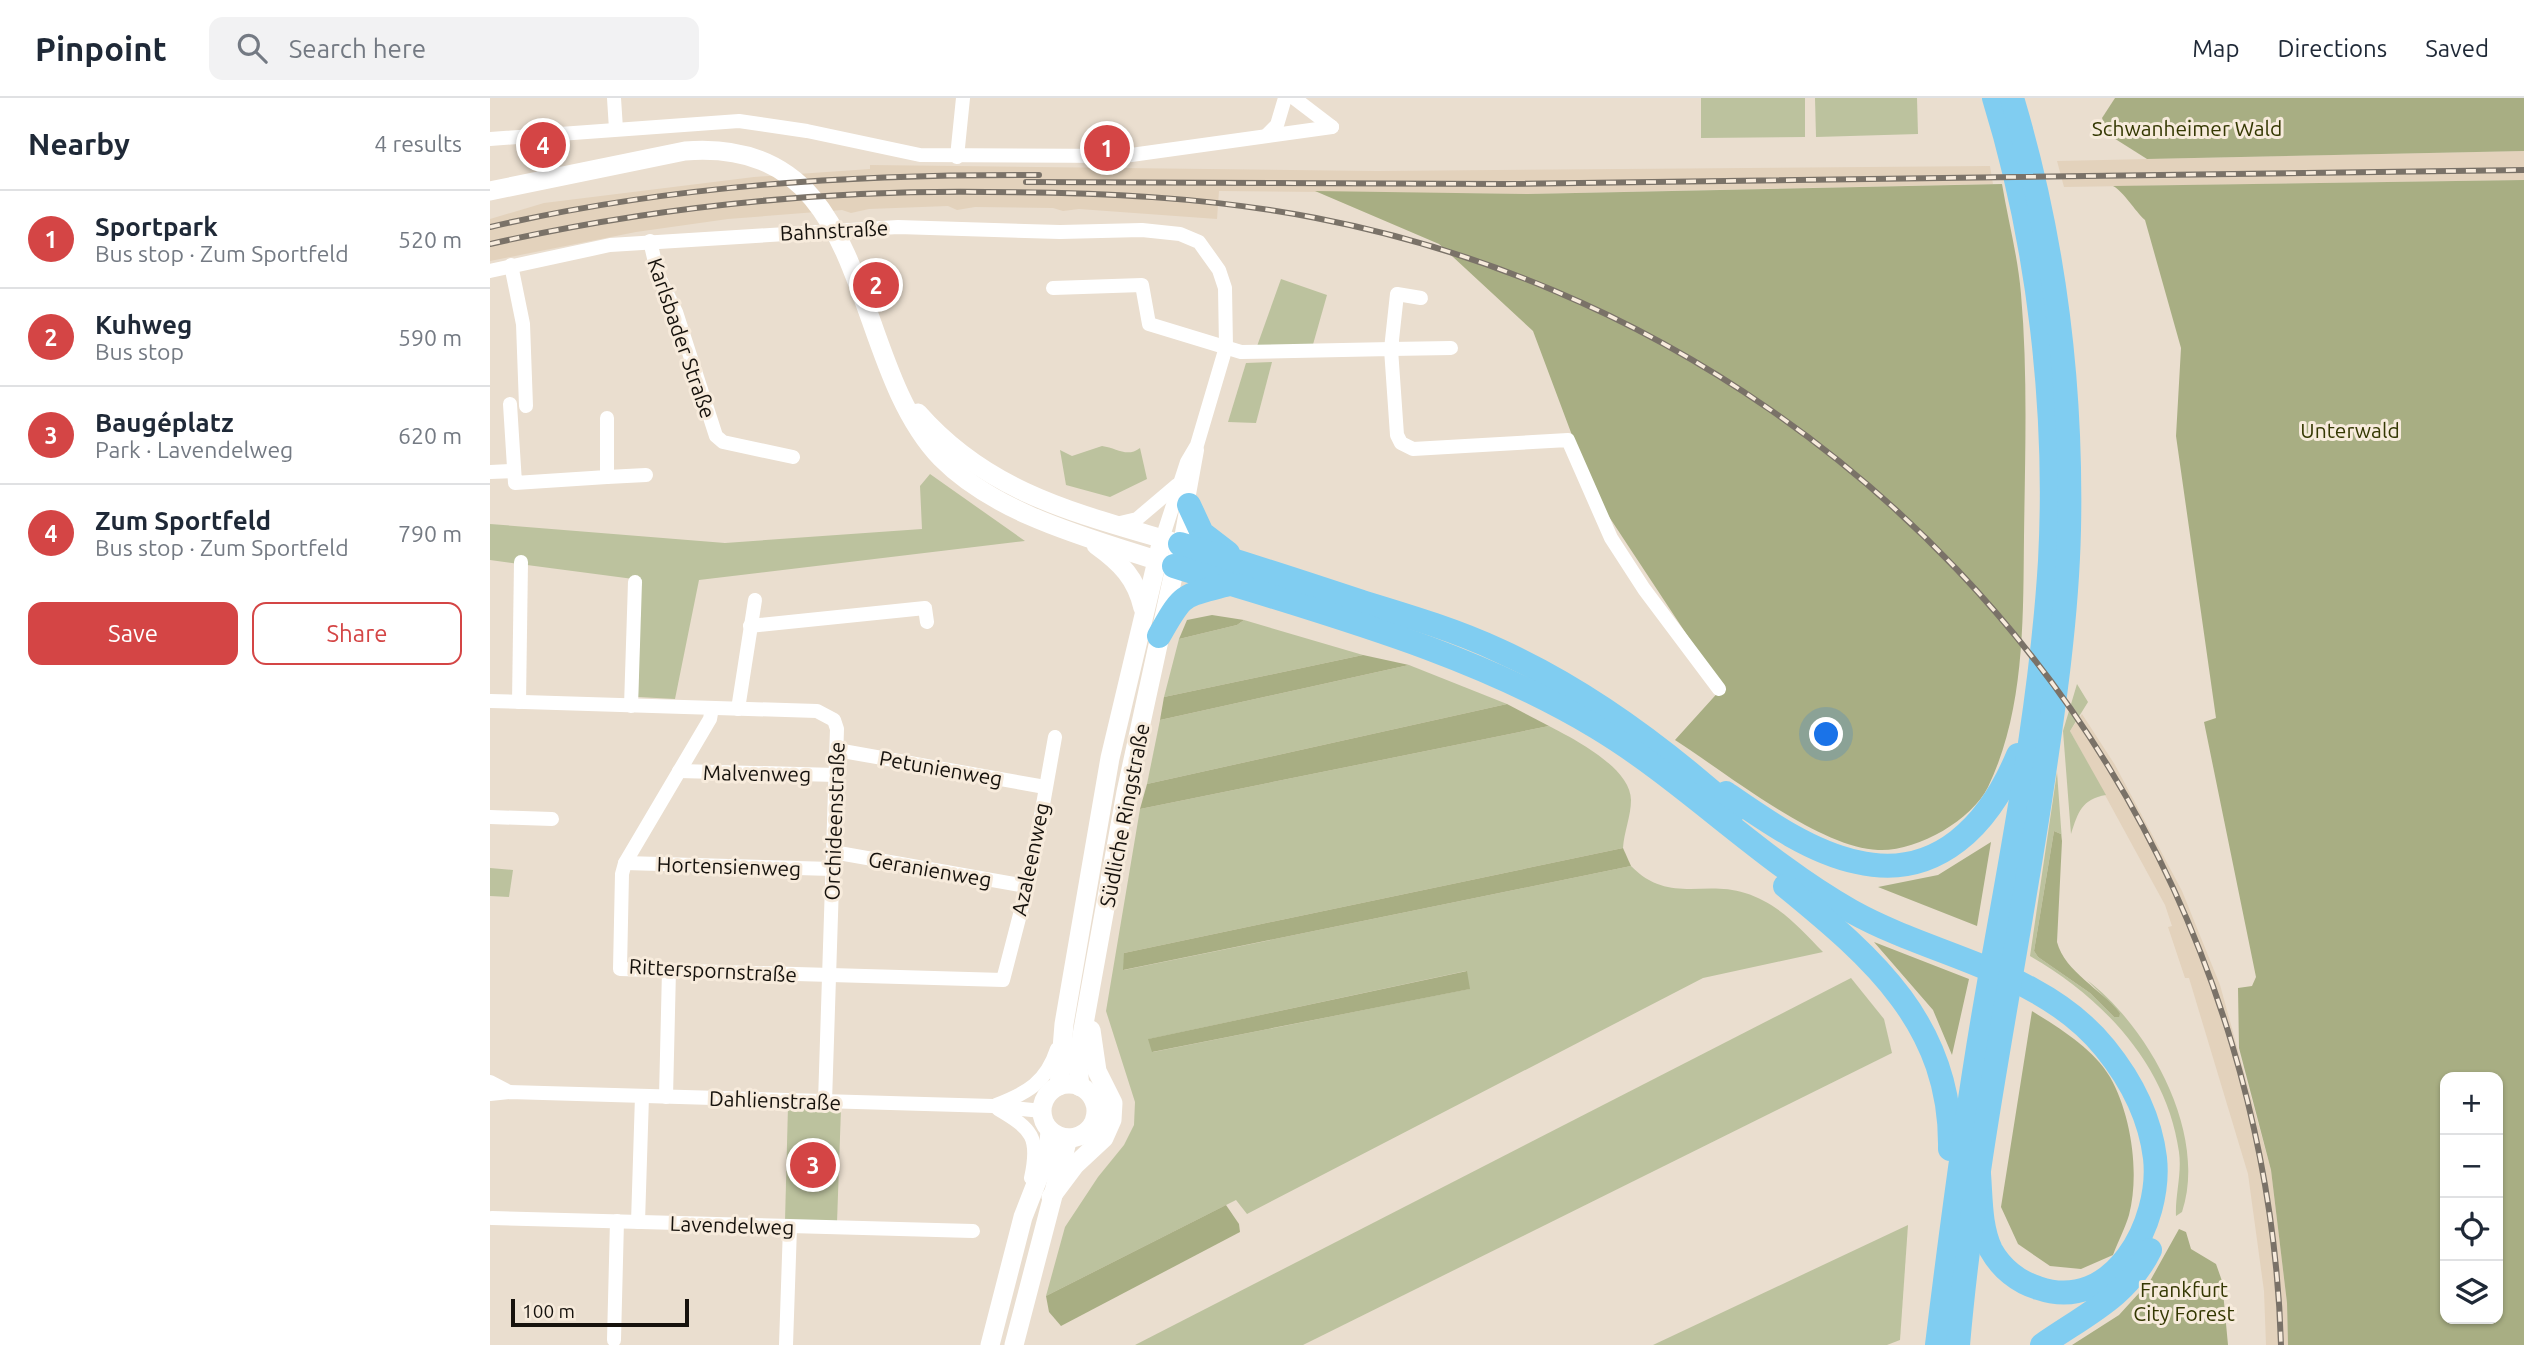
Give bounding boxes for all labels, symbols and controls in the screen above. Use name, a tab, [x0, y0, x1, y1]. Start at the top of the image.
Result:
search box	[209, 17, 699, 80]
icon: search	[233, 29, 271, 67]
text: Pinpoint	[35, 30, 167, 67]
text: Search here	[289, 34, 426, 63]
text: Map	[2192, 35, 2239, 62]
text: Directions	[2277, 35, 2387, 62]
text: Saved	[2425, 35, 2489, 62]
park label: Schwanheimer Wald	[2092, 116, 2282, 140]
pin: 4	[520, 119, 566, 171]
pin: 1	[1084, 122, 1130, 174]
text: Nearby	[28, 127, 130, 161]
text: 4 results	[374, 131, 462, 156]
text: Sportpark	[95, 212, 218, 241]
street label: Bahnstraße	[779, 215, 889, 245]
text: 1	[45, 227, 57, 252]
text: 520 m	[398, 227, 462, 252]
text: Bus stop · Zum Sportfeld	[95, 241, 349, 266]
street label: Karlsbader Straße	[643, 255, 721, 421]
pin: 2	[853, 259, 899, 311]
text: Kuhweg	[95, 310, 192, 339]
text: 2	[45, 325, 57, 350]
text: 590 m	[398, 325, 462, 350]
text: Bus stop	[95, 339, 184, 364]
text: Baugéplatz	[95, 408, 234, 437]
park label: Unterwald	[2300, 418, 2400, 442]
text: 3	[45, 423, 57, 448]
text: 620 m	[398, 423, 462, 448]
text: Park · Lavendelweg	[95, 437, 293, 462]
text: Zum Sportfeld	[95, 506, 271, 535]
text: 4	[45, 521, 57, 546]
text: 790 m	[398, 521, 462, 546]
text: Bus stop · Zum Sportfeld	[95, 535, 349, 560]
button: Save	[28, 602, 238, 665]
button: Share	[252, 602, 462, 665]
your location	[1809, 717, 1843, 751]
street label: Südliche Ringstraße	[1094, 721, 1154, 909]
street label: Orchideenstraße	[819, 741, 849, 901]
street label: Petunienweg	[878, 745, 1004, 791]
street label: Malvenweg	[703, 760, 811, 786]
street label: Azaleenweg	[1006, 800, 1054, 918]
street label: Geranienweg	[866, 846, 994, 892]
street label: Hortensienweg	[656, 851, 802, 881]
street label: Ritterspornstraße	[628, 954, 798, 986]
map controls	[2440, 1072, 2503, 1324]
button: +	[2440, 1072, 2503, 1135]
street label: Dahlienstraße	[709, 1086, 841, 1114]
button: −	[2440, 1135, 2503, 1198]
pin: 3	[790, 1139, 836, 1191]
button: locate	[2440, 1198, 2503, 1261]
street label: Lavendelweg	[669, 1211, 795, 1239]
button: layers	[2440, 1261, 2503, 1324]
park label: Frankfurt City Forest	[2133, 1277, 2235, 1325]
scale bar	[511, 1296, 690, 1328]
text: 100 m	[522, 1300, 575, 1322]

